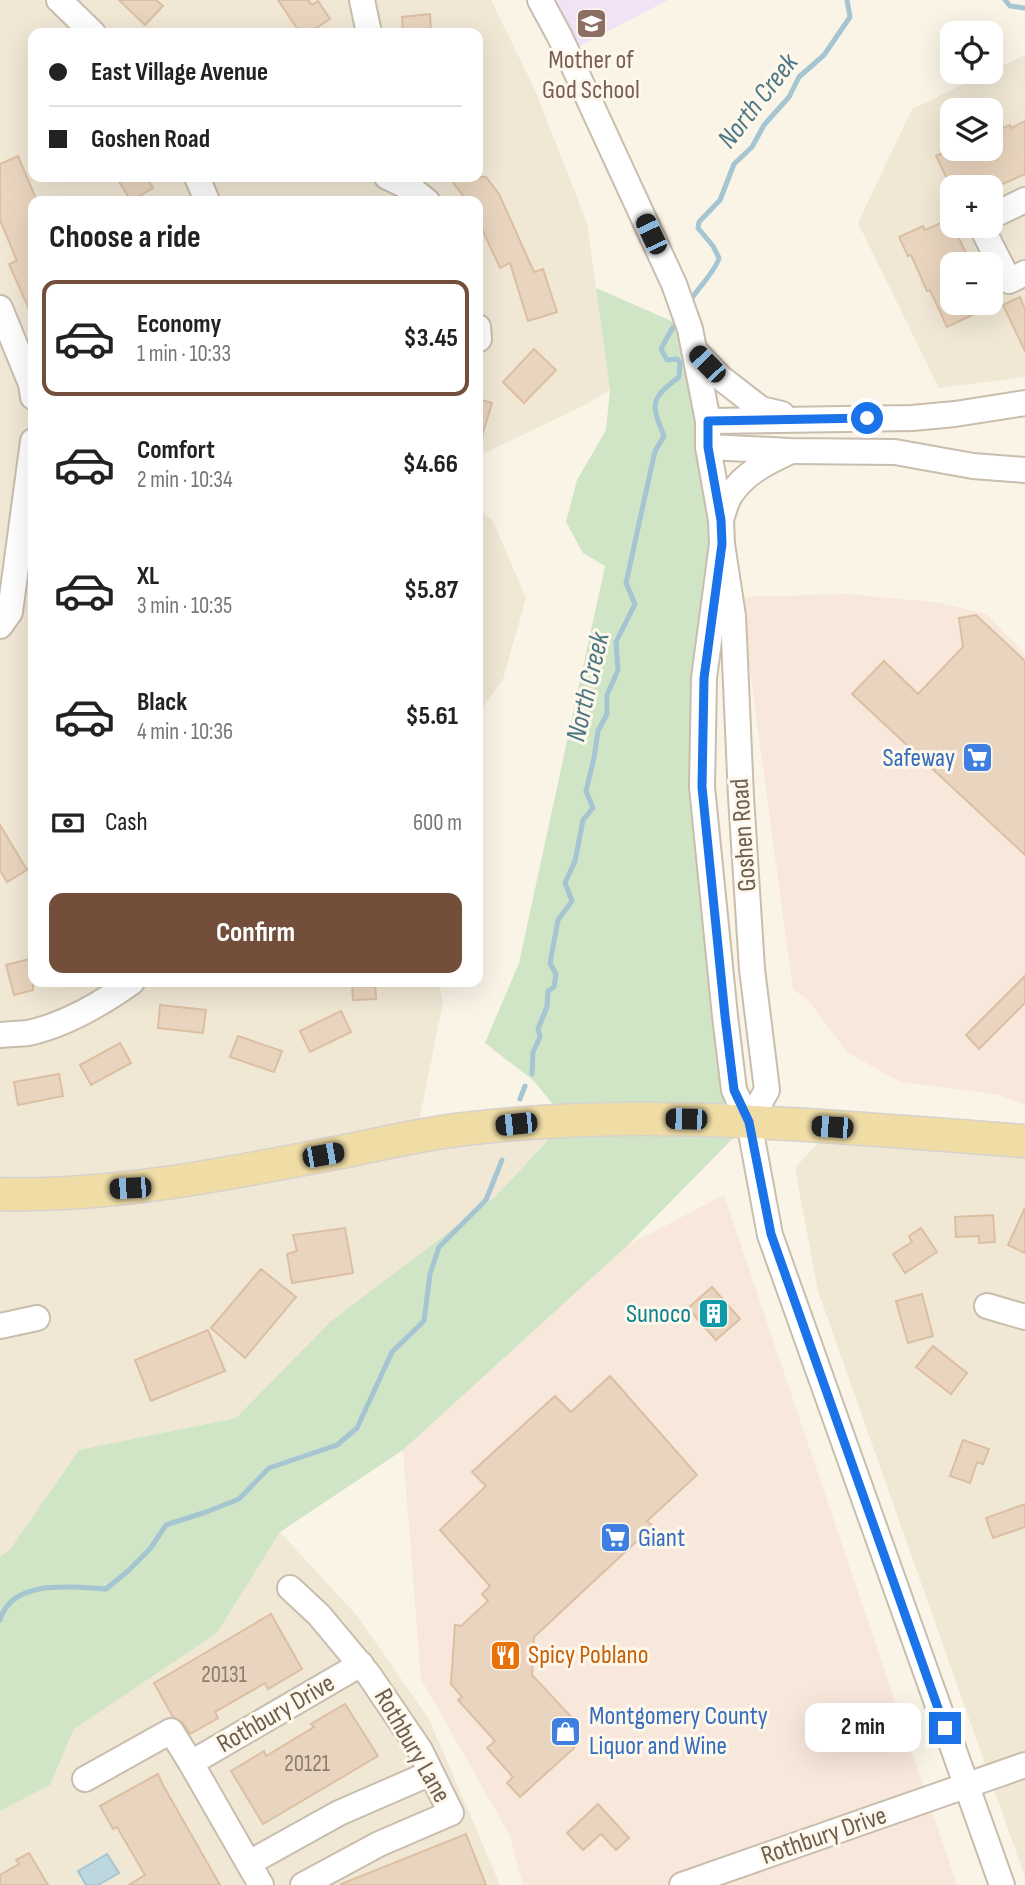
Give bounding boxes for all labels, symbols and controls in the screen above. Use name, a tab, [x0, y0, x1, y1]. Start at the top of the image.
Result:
school or university icon: Mother of God School	[574, 7, 608, 41]
map controls	[940, 21, 1003, 315]
button: locate	[940, 21, 1003, 84]
place label: Mother of God School	[542, 45, 640, 106]
water label: North Creek	[711, 46, 806, 155]
text: East Village Avenue	[91, 57, 268, 88]
button: layers	[940, 98, 1003, 161]
text: Goshen Road	[91, 124, 210, 155]
button: +	[940, 175, 1003, 238]
car	[633, 211, 670, 257]
text: Choose a ride	[49, 218, 201, 257]
button: −	[940, 252, 1003, 315]
icon: car	[53, 307, 116, 370]
text: Economy	[137, 309, 221, 340]
text: $3.45	[403, 323, 458, 354]
text: 1 min · 10:33	[137, 340, 231, 368]
car	[685, 342, 730, 386]
route start	[851, 402, 883, 434]
icon: car	[53, 433, 116, 496]
text: Comfort	[137, 435, 215, 466]
text: $4.66	[403, 449, 458, 480]
text: 2 min · 10:34	[137, 466, 233, 494]
icon: car	[53, 559, 116, 622]
text: XL	[137, 561, 159, 592]
text: $5.87	[404, 575, 458, 606]
text: 3 min · 10:35	[137, 592, 232, 620]
water label: North Creek	[559, 628, 617, 745]
icon: car	[53, 685, 116, 748]
text: Black	[137, 687, 187, 718]
text: $5.61	[406, 701, 458, 732]
text: 4 min · 10:36	[137, 718, 233, 746]
supermarket icon: Safeway	[961, 741, 995, 775]
place label: Safeway	[882, 743, 955, 774]
street label: Goshen Road	[725, 777, 763, 893]
icon: cash	[49, 804, 87, 842]
text: Cash	[105, 807, 148, 838]
text: 600 m	[413, 809, 462, 837]
button: Confirm	[49, 893, 462, 973]
car	[665, 1108, 708, 1130]
car	[495, 1111, 538, 1137]
car	[811, 1115, 854, 1139]
car	[301, 1141, 346, 1169]
car	[109, 1176, 152, 1200]
building icon: Sunoco	[697, 1297, 731, 1331]
place label: Sunoco	[626, 1299, 691, 1330]
supermarket icon: Giant	[598, 1521, 632, 1555]
place label: Giant	[638, 1523, 685, 1554]
restaurant icon: Spicy Poblano	[488, 1638, 522, 1672]
place label: Spicy Poblano	[528, 1640, 648, 1671]
house number: 20131	[201, 1661, 247, 1689]
street label: Rothbury Drive	[212, 1668, 340, 1760]
street label: Rothbury Lane	[367, 1684, 457, 1808]
place label: Montgomery County Liquor and Wine	[589, 1701, 768, 1762]
callout: 2 min	[805, 1704, 920, 1752]
route end	[929, 1712, 961, 1744]
text: 2 min	[841, 1713, 885, 1741]
shop icon: Montgomery County Liquor and Wine	[549, 1714, 583, 1748]
house number: 20121	[284, 1750, 330, 1778]
street label: Rothbury Drive	[757, 1800, 891, 1872]

